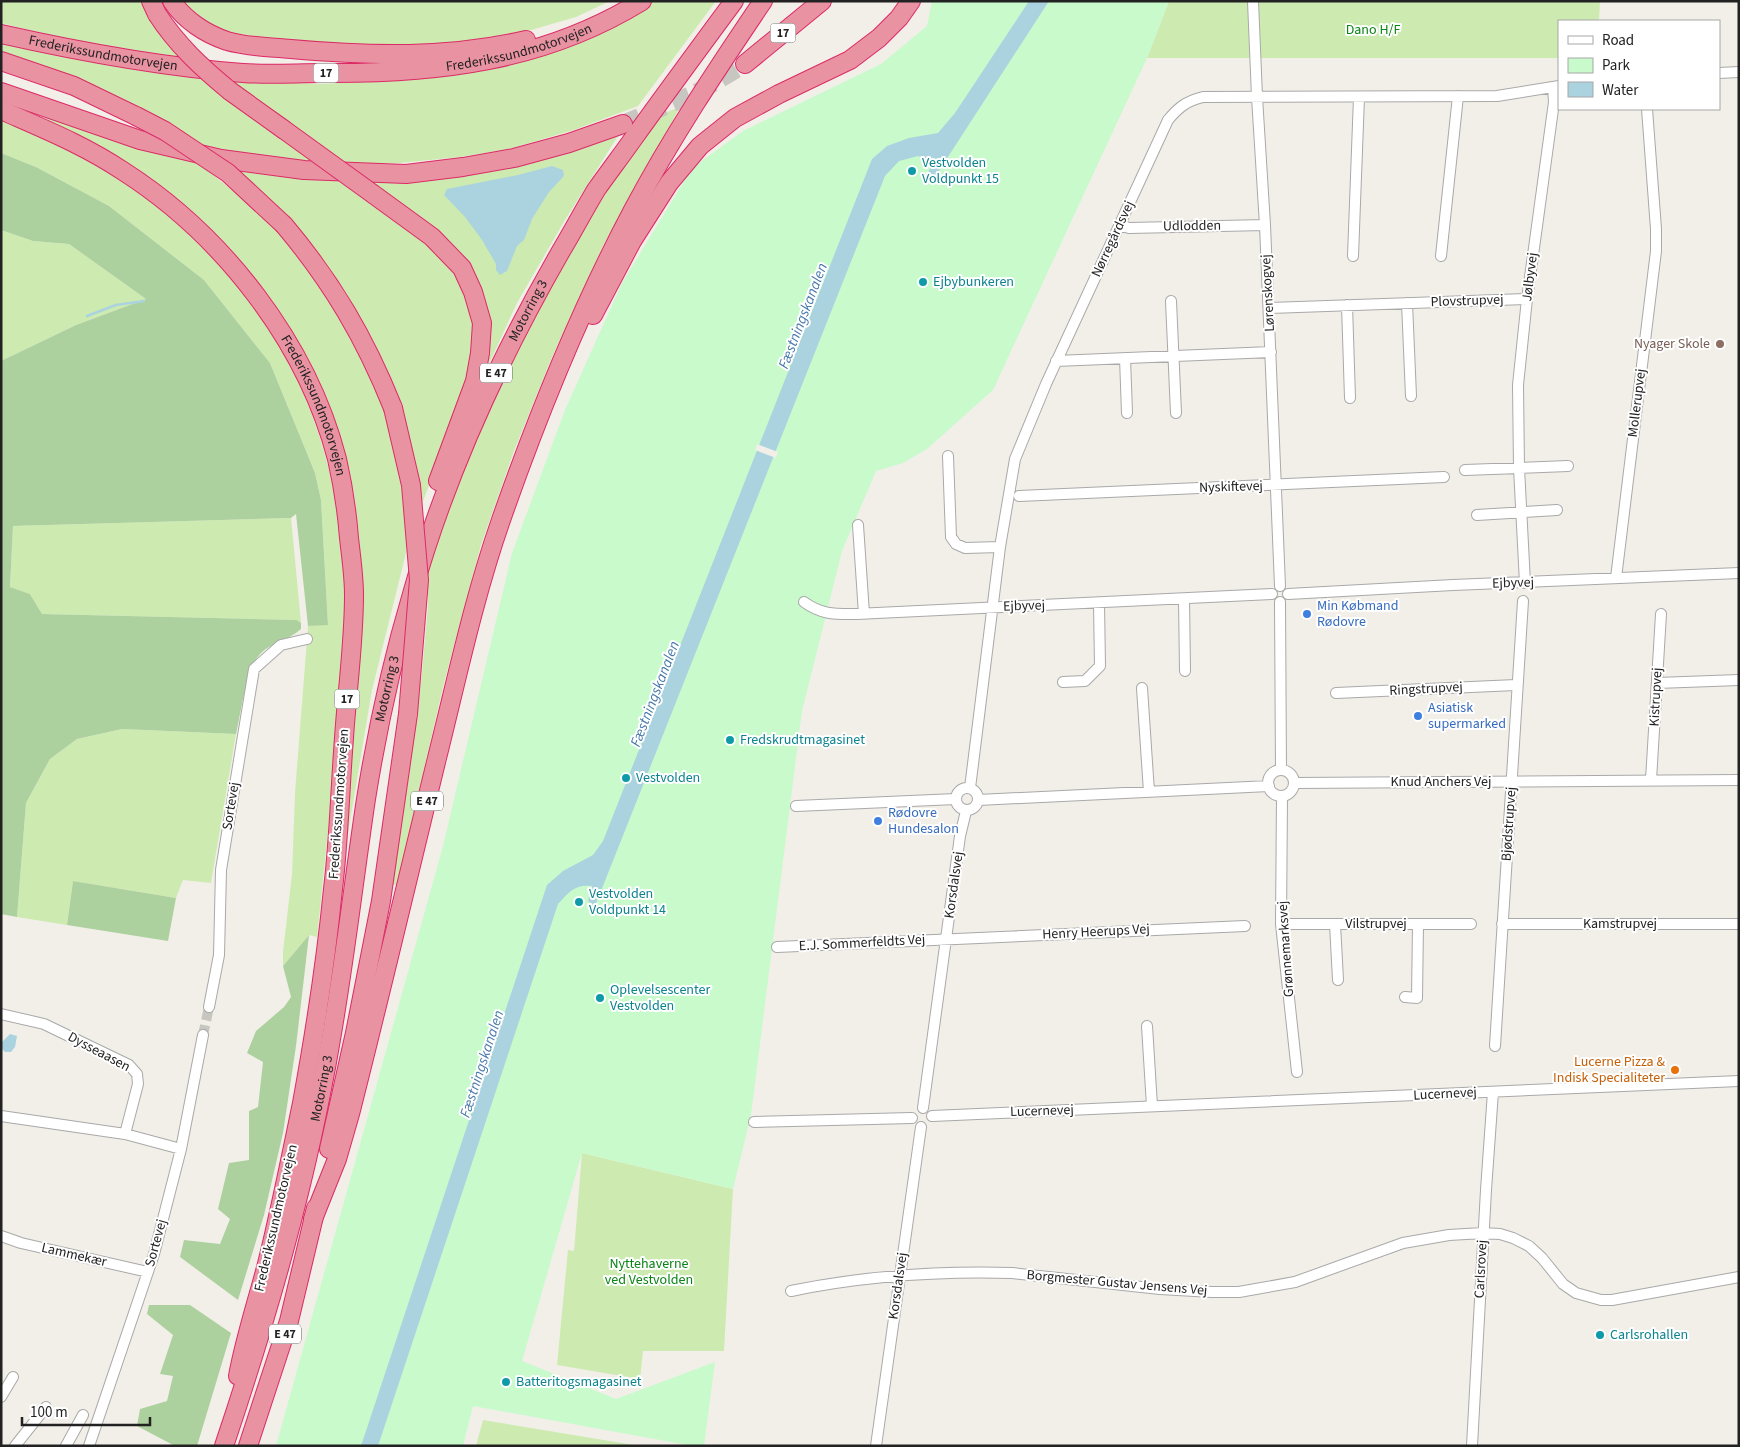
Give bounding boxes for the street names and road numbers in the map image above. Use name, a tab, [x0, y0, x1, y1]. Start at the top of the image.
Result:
street label: Frederikssundmotorvejen	[445, 19, 595, 77]
road number: 17	[770, 23, 796, 42]
street label: Frederikssundmotorvejen	[27, 30, 179, 76]
road number: 17	[314, 64, 338, 82]
street label: Nørregårdsvej	[1087, 198, 1139, 280]
street label: Udlodden	[1163, 215, 1221, 237]
street label: Jølbyvej	[1517, 251, 1543, 303]
street label: Lørenskogvej	[1256, 254, 1280, 332]
street label: Motorring 3	[504, 276, 553, 345]
street label: Plovstrupvej	[1430, 290, 1504, 312]
street label: Frederikssundmotorvejen	[276, 331, 350, 478]
road number: E 47	[480, 363, 512, 382]
street label: Mollerupvej	[1623, 368, 1651, 438]
street label: Nyskiftevej	[1199, 476, 1263, 498]
street label: Ejbyvej	[1492, 572, 1534, 594]
street label: Ejbyvej	[1003, 595, 1045, 617]
street label: Motorring 3	[370, 654, 405, 724]
street label: Kistrupvej	[1644, 667, 1668, 727]
street label: Ringstrupvej	[1389, 677, 1463, 701]
road number: 17	[334, 690, 360, 709]
street label: Frederikssundmotorvejen	[324, 728, 354, 880]
street label: Knud Anchers Vej	[1390, 772, 1492, 792]
street label: Sortevej	[217, 781, 245, 831]
street label: Bjødstrupvej	[1496, 786, 1522, 862]
road number: E 47	[411, 791, 443, 810]
street label: Korsdalsvej	[939, 850, 969, 920]
street label: Grønnemarksvej	[1273, 900, 1299, 998]
street label: Vilstrupvej	[1345, 914, 1407, 934]
street label: Kamstrupvej	[1583, 914, 1657, 934]
street label: Henry Heerups Vej	[1042, 919, 1150, 945]
street label: E.J. Sommerfeldts Vej	[798, 930, 926, 956]
street label: Dysseaasen	[64, 1027, 134, 1077]
street label: Motorring 3	[306, 1054, 338, 1124]
street label: Lucernevej	[1413, 1082, 1477, 1106]
street label: Lucernevej	[1010, 1100, 1074, 1122]
street label: Frederikssundmotorvejen	[249, 1142, 303, 1294]
street label: Sortevej	[140, 1217, 172, 1269]
street label: Lammekær	[39, 1238, 109, 1272]
street label: Carlsrovej	[1469, 1239, 1493, 1299]
street label: Korsdalsvej	[883, 1251, 913, 1321]
street label: Borgmester Gustav Jensens Vej	[1026, 1265, 1208, 1301]
road number: E 47	[269, 1325, 301, 1344]

